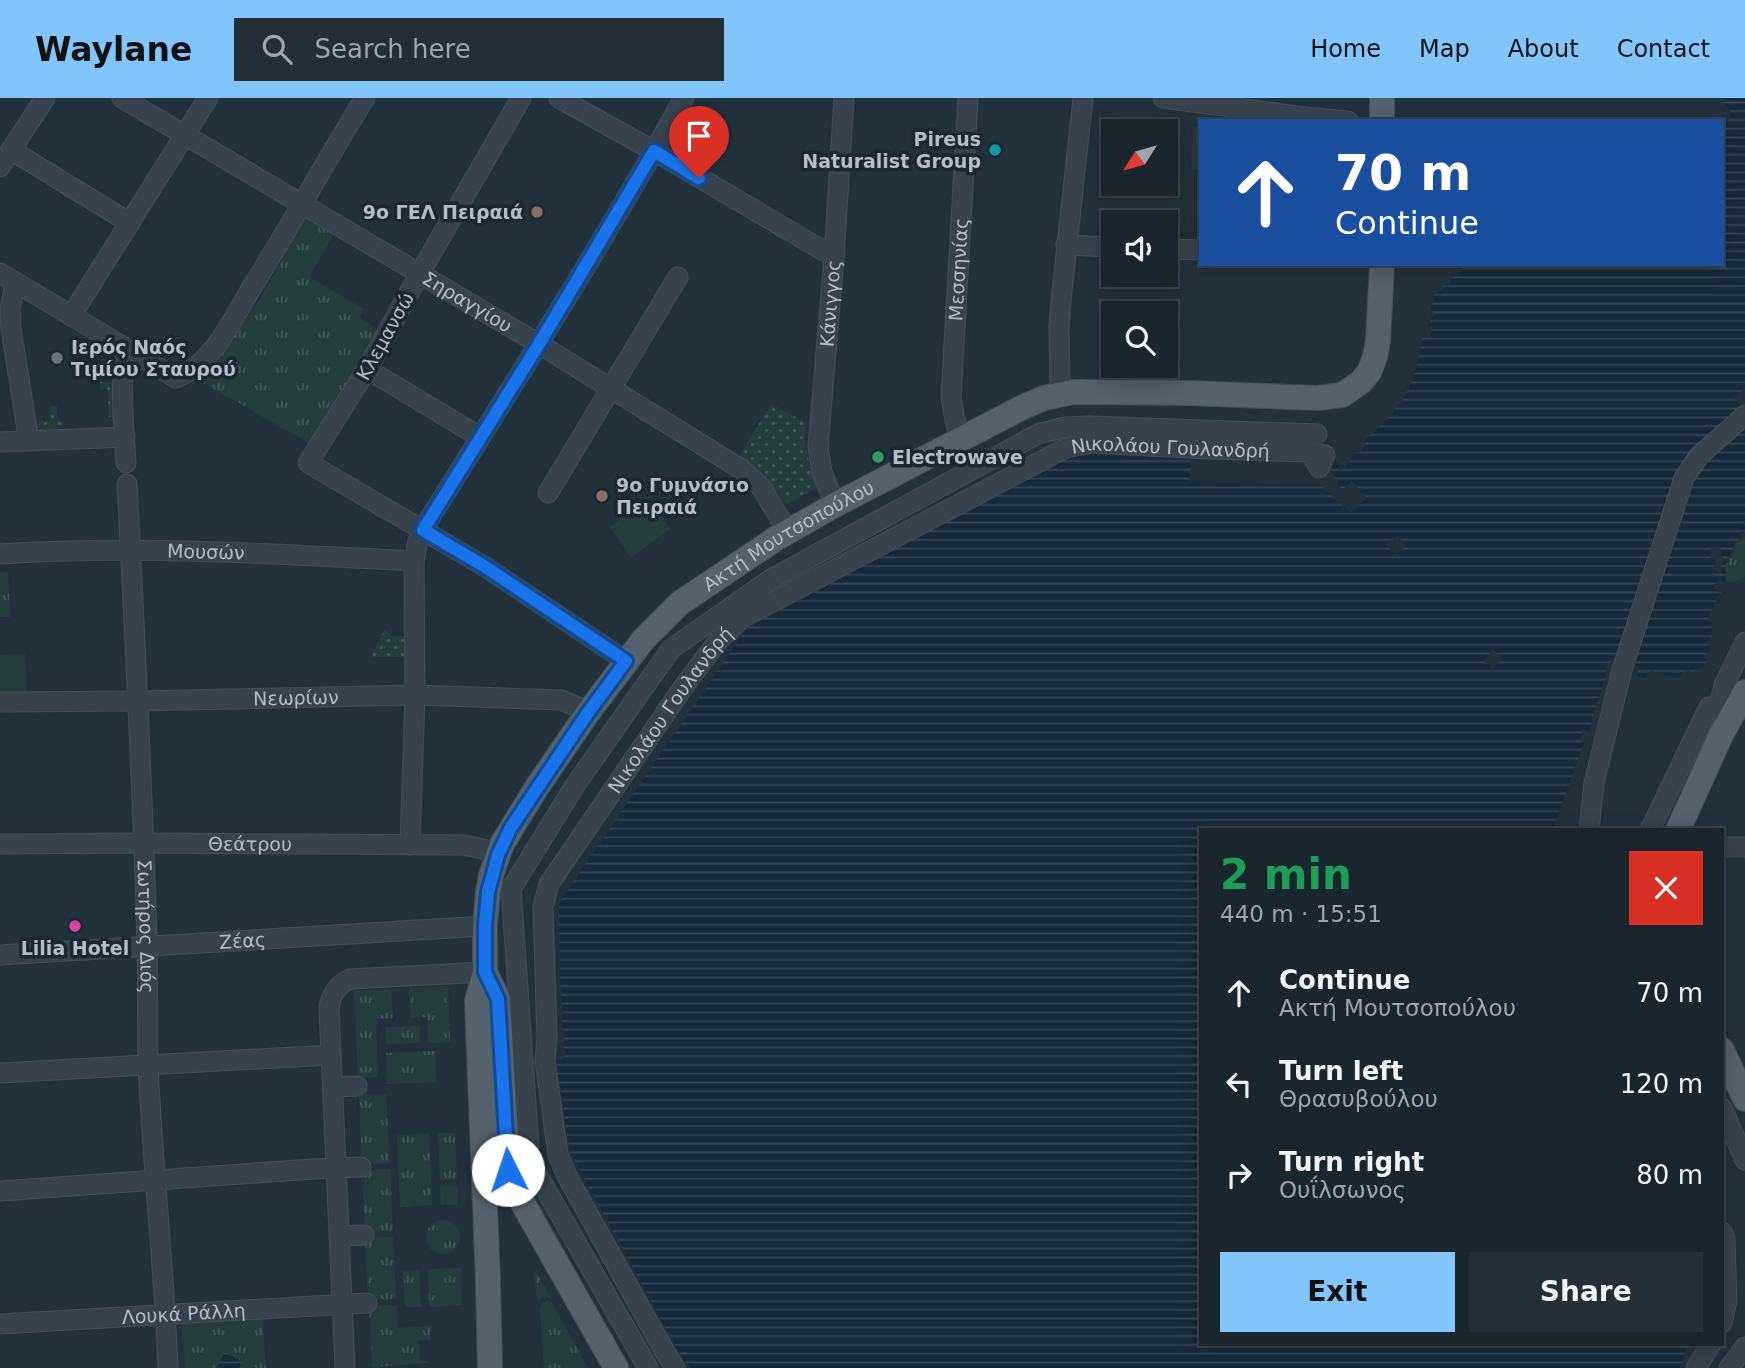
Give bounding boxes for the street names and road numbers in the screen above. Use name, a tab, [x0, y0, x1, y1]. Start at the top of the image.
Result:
street label: Μεσσηνίας	[944, 217, 972, 322]
street label: Κάνιγγος	[815, 259, 845, 348]
street label: Σηραγγίου	[419, 267, 516, 337]
street label: Κλεμανσώ	[352, 288, 418, 384]
street label: Νικολάου Γουλανδρή	[1069, 432, 1270, 462]
street label: Ακτή Μουτσοπούλου	[699, 476, 878, 595]
street label: Μουσών	[167, 540, 245, 564]
street label: Νικολάου Γουλανδρή	[603, 622, 737, 797]
street label: Νεωρίων	[253, 686, 339, 710]
street label: Θεάτρου	[208, 832, 292, 855]
street label: Σωτήρος Διός	[133, 859, 158, 994]
street label: Ζέας	[218, 928, 267, 953]
street label: Λουκά Ράλλη	[121, 1299, 246, 1328]

